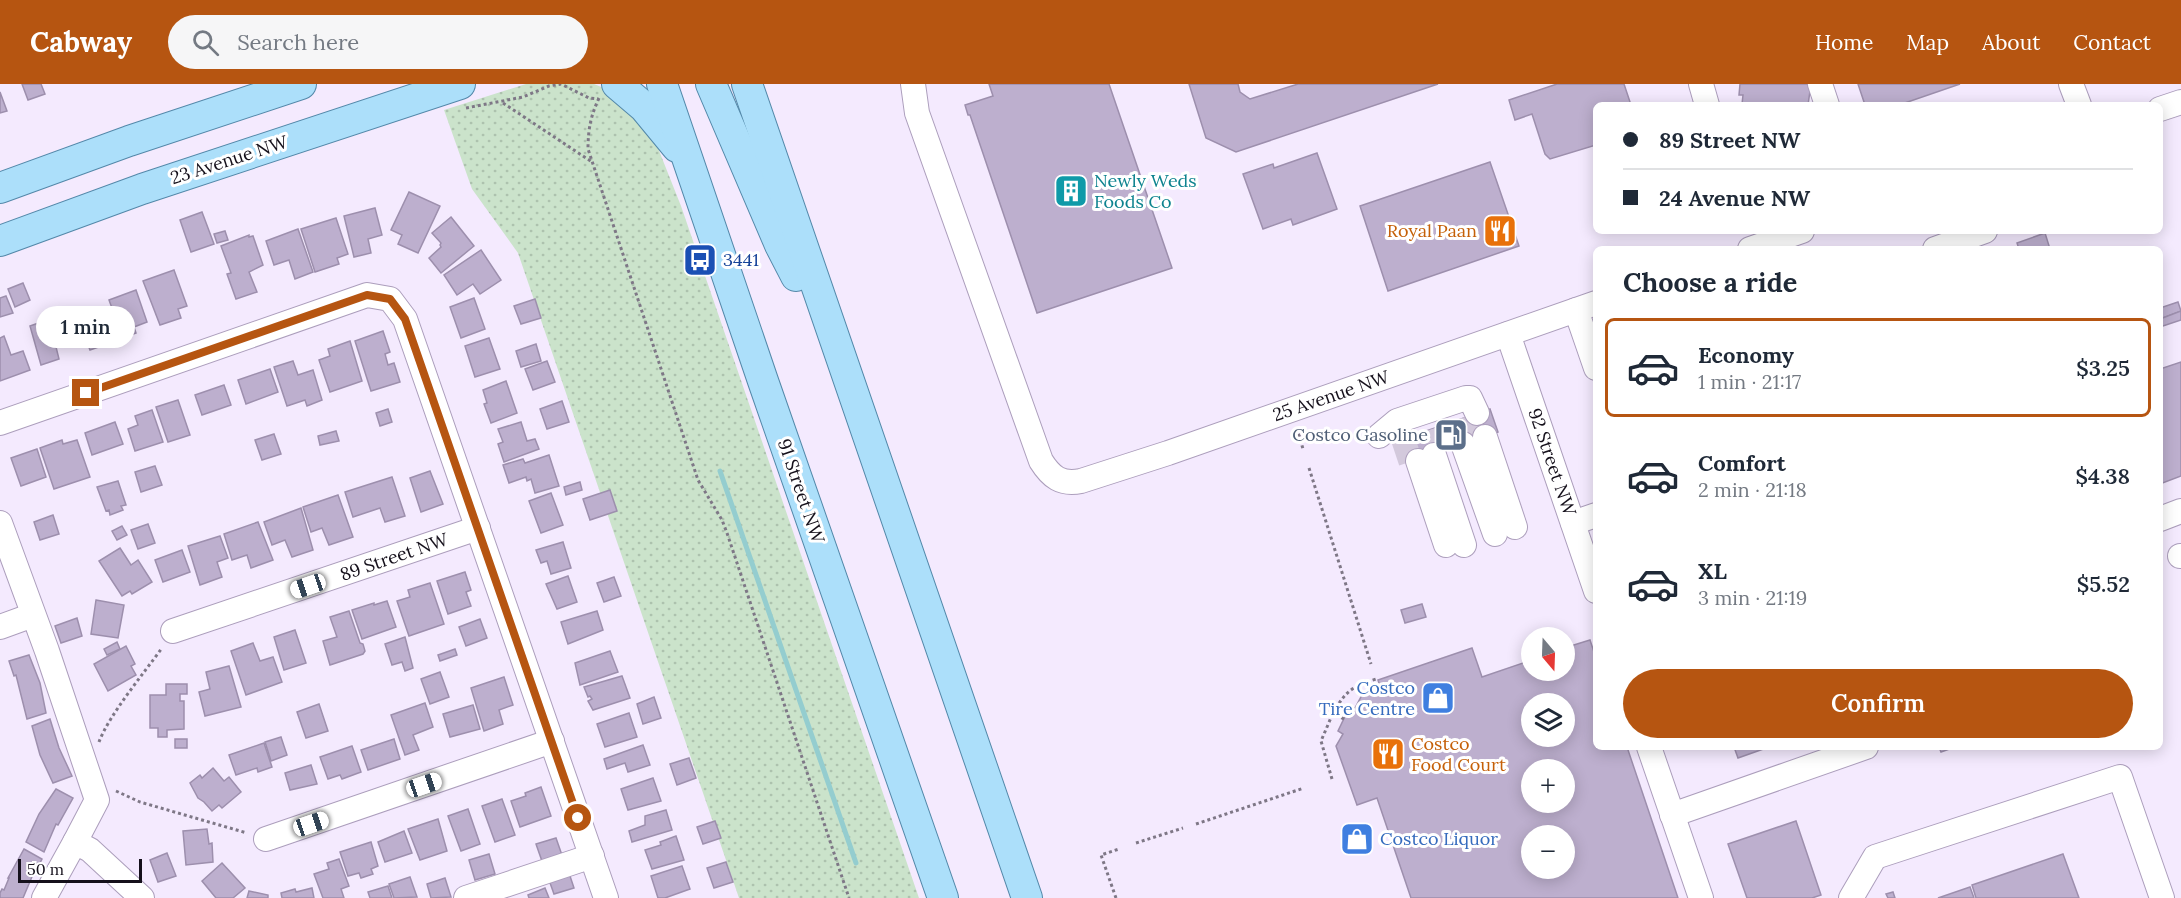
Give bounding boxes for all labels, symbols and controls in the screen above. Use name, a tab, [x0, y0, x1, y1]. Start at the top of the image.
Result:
search box	[168, 15, 588, 69]
text: Cabway	[30, 24, 132, 60]
icon: search	[189, 26, 222, 59]
text: Search here	[237, 28, 359, 56]
text: Home	[1815, 29, 1873, 56]
text: Map	[1906, 29, 1949, 56]
text: About	[1982, 29, 2040, 56]
text: Contact	[2073, 29, 2151, 56]
text: 89 Street NW	[1659, 126, 1800, 154]
street label: 23 Avenue NW	[167, 129, 291, 189]
place label: Newly Weds Foods Co	[1094, 169, 1197, 213]
building icon: Newly Weds Foods Co	[1053, 173, 1089, 209]
text: 24 Avenue NW	[1659, 184, 1810, 212]
restaurant icon: Royal Paan	[1482, 213, 1518, 249]
place label: Royal Paan	[1387, 219, 1477, 242]
bus stop icon: 3441	[682, 242, 718, 278]
place label: 3441	[723, 248, 759, 271]
text: Choose a ride	[1623, 265, 1797, 299]
callout: 1 min	[36, 306, 136, 348]
text: 1 min	[60, 314, 111, 339]
icon: car	[1626, 341, 1680, 395]
text: Economy	[1698, 341, 1794, 369]
text: $3.25	[2076, 354, 2130, 382]
street label: 25 Avenue NW	[1270, 364, 1393, 426]
text: 1 min · 21:17	[1698, 369, 1801, 394]
route end	[72, 379, 99, 406]
street label: 92 Street NW	[1523, 405, 1582, 520]
fuel station icon: Costco Gasoline	[1433, 417, 1469, 453]
place label: Costco Gasoline	[1292, 423, 1428, 446]
street label: 91 Street NW	[773, 436, 830, 547]
icon: car	[1626, 449, 1680, 503]
text: Comfort	[1698, 449, 1786, 477]
text: $4.38	[2075, 462, 2130, 490]
text: 2 min · 21:18	[1698, 477, 1807, 502]
street label: 89 Street NW	[337, 527, 452, 586]
icon: car	[1626, 557, 1680, 611]
text: XL	[1698, 557, 1727, 585]
text: $5.52	[2077, 570, 2130, 598]
car	[288, 572, 328, 600]
text: 3 min · 21:19	[1698, 585, 1807, 610]
north arrow	[1521, 627, 1575, 681]
map controls	[1521, 627, 1575, 879]
button: Confirm	[1623, 669, 2133, 738]
place label: Costco Tire Centre	[1319, 676, 1415, 720]
shop icon: Costco Tire Centre	[1420, 680, 1456, 716]
button: layers	[1521, 693, 1575, 747]
place label: Costco Food Court	[1411, 732, 1506, 776]
restaurant icon: Costco Food Court	[1370, 736, 1406, 772]
button: +	[1521, 759, 1575, 813]
car	[404, 771, 444, 799]
route start	[564, 804, 591, 831]
car	[291, 810, 331, 838]
shop icon: Costco Liquor	[1339, 821, 1375, 857]
button: −	[1521, 825, 1575, 879]
place label: Costco Liquor	[1380, 827, 1498, 850]
scale bar	[18, 856, 142, 884]
text: 50 m	[27, 859, 64, 879]

